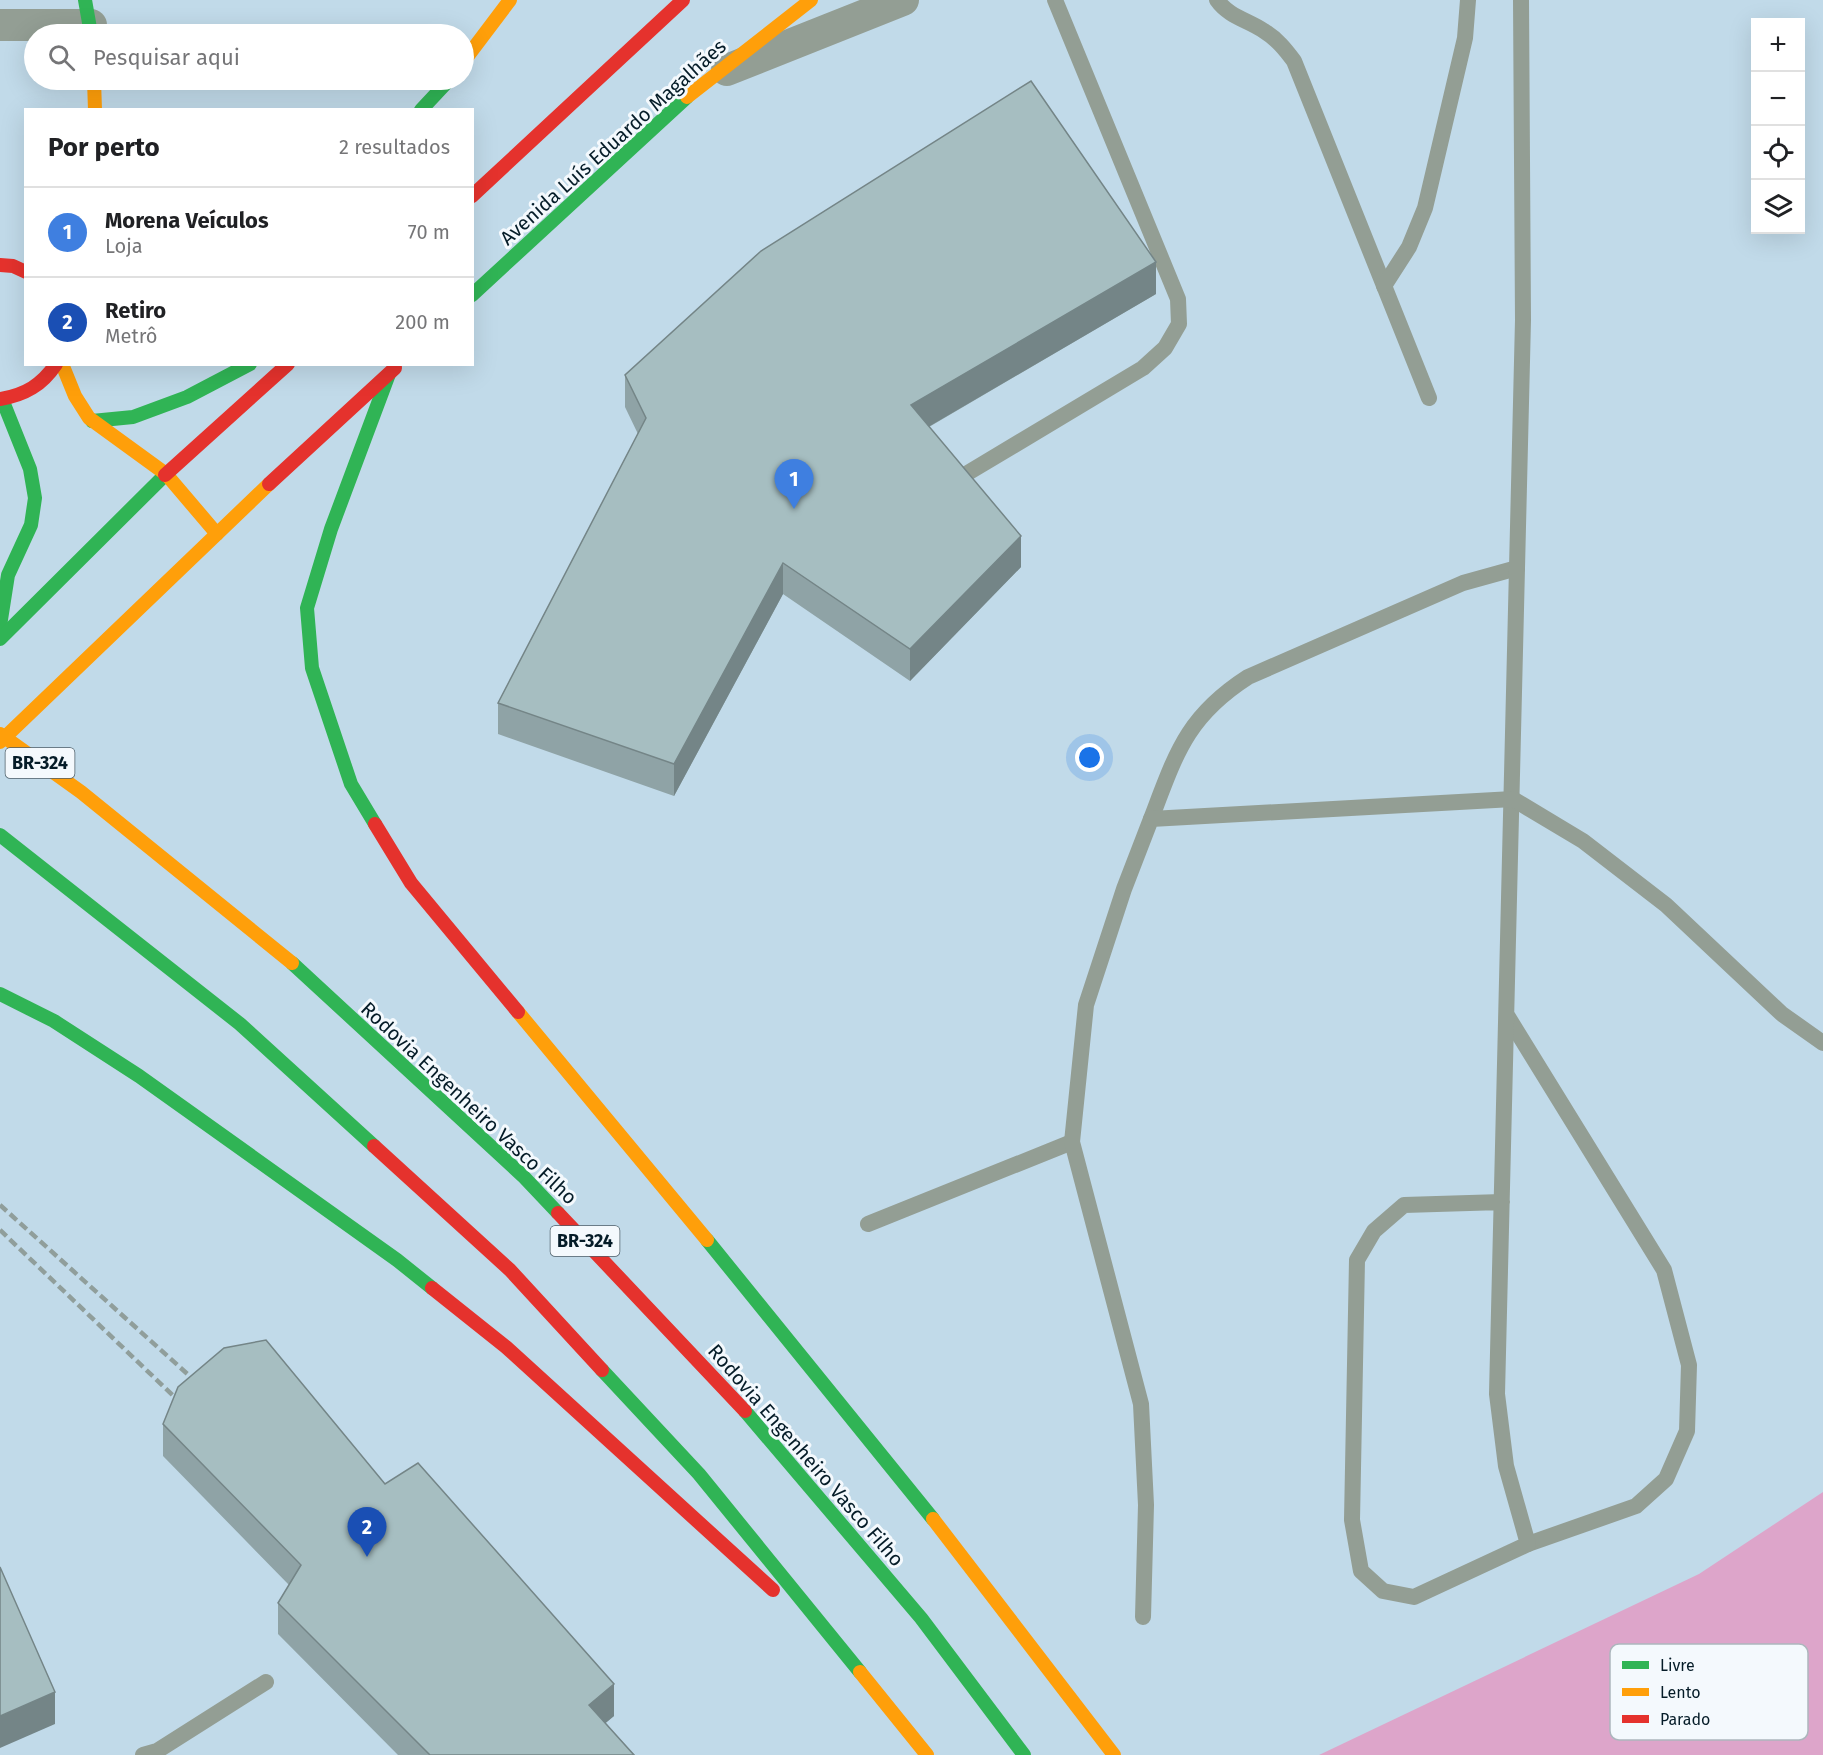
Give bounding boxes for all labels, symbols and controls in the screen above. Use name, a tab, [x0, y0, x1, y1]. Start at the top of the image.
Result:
map controls	[1751, 18, 1805, 234]
button: +	[1751, 18, 1805, 72]
search box	[24, 24, 474, 90]
street label: Avenida Luís Eduardo Magalhães	[495, 34, 731, 250]
icon: search	[45, 41, 78, 74]
text: Pesquisar aqui	[93, 44, 240, 71]
button: −	[1751, 72, 1805, 126]
button: locate	[1751, 126, 1805, 180]
text: Por perto	[48, 132, 160, 163]
text: 2 resultados	[339, 135, 450, 159]
button: layers	[1751, 180, 1805, 234]
text: Morena Veículos	[105, 207, 269, 234]
text: 1	[63, 220, 72, 244]
text: 70 m	[408, 220, 450, 244]
text: Loja	[105, 234, 143, 258]
text: Retiro	[105, 297, 166, 324]
text: 2	[62, 310, 73, 334]
text: 200 m	[395, 310, 450, 334]
text: Metrô	[105, 324, 157, 348]
pin: 1	[774, 460, 814, 509]
your location	[1075, 743, 1104, 772]
road number: BR-324	[6, 748, 74, 778]
street label: Rodovia Engenheiro Vasco Filho	[356, 997, 582, 1209]
road number: BR-324	[550, 1226, 620, 1256]
street label: Rodovia Engenheiro Vasco Filho	[703, 1339, 909, 1571]
pin: 2	[348, 1508, 386, 1557]
legend	[1610, 1644, 1808, 1740]
text: Livre	[1660, 1656, 1695, 1675]
text: Lento	[1660, 1683, 1701, 1702]
text: Parado	[1660, 1710, 1710, 1729]

